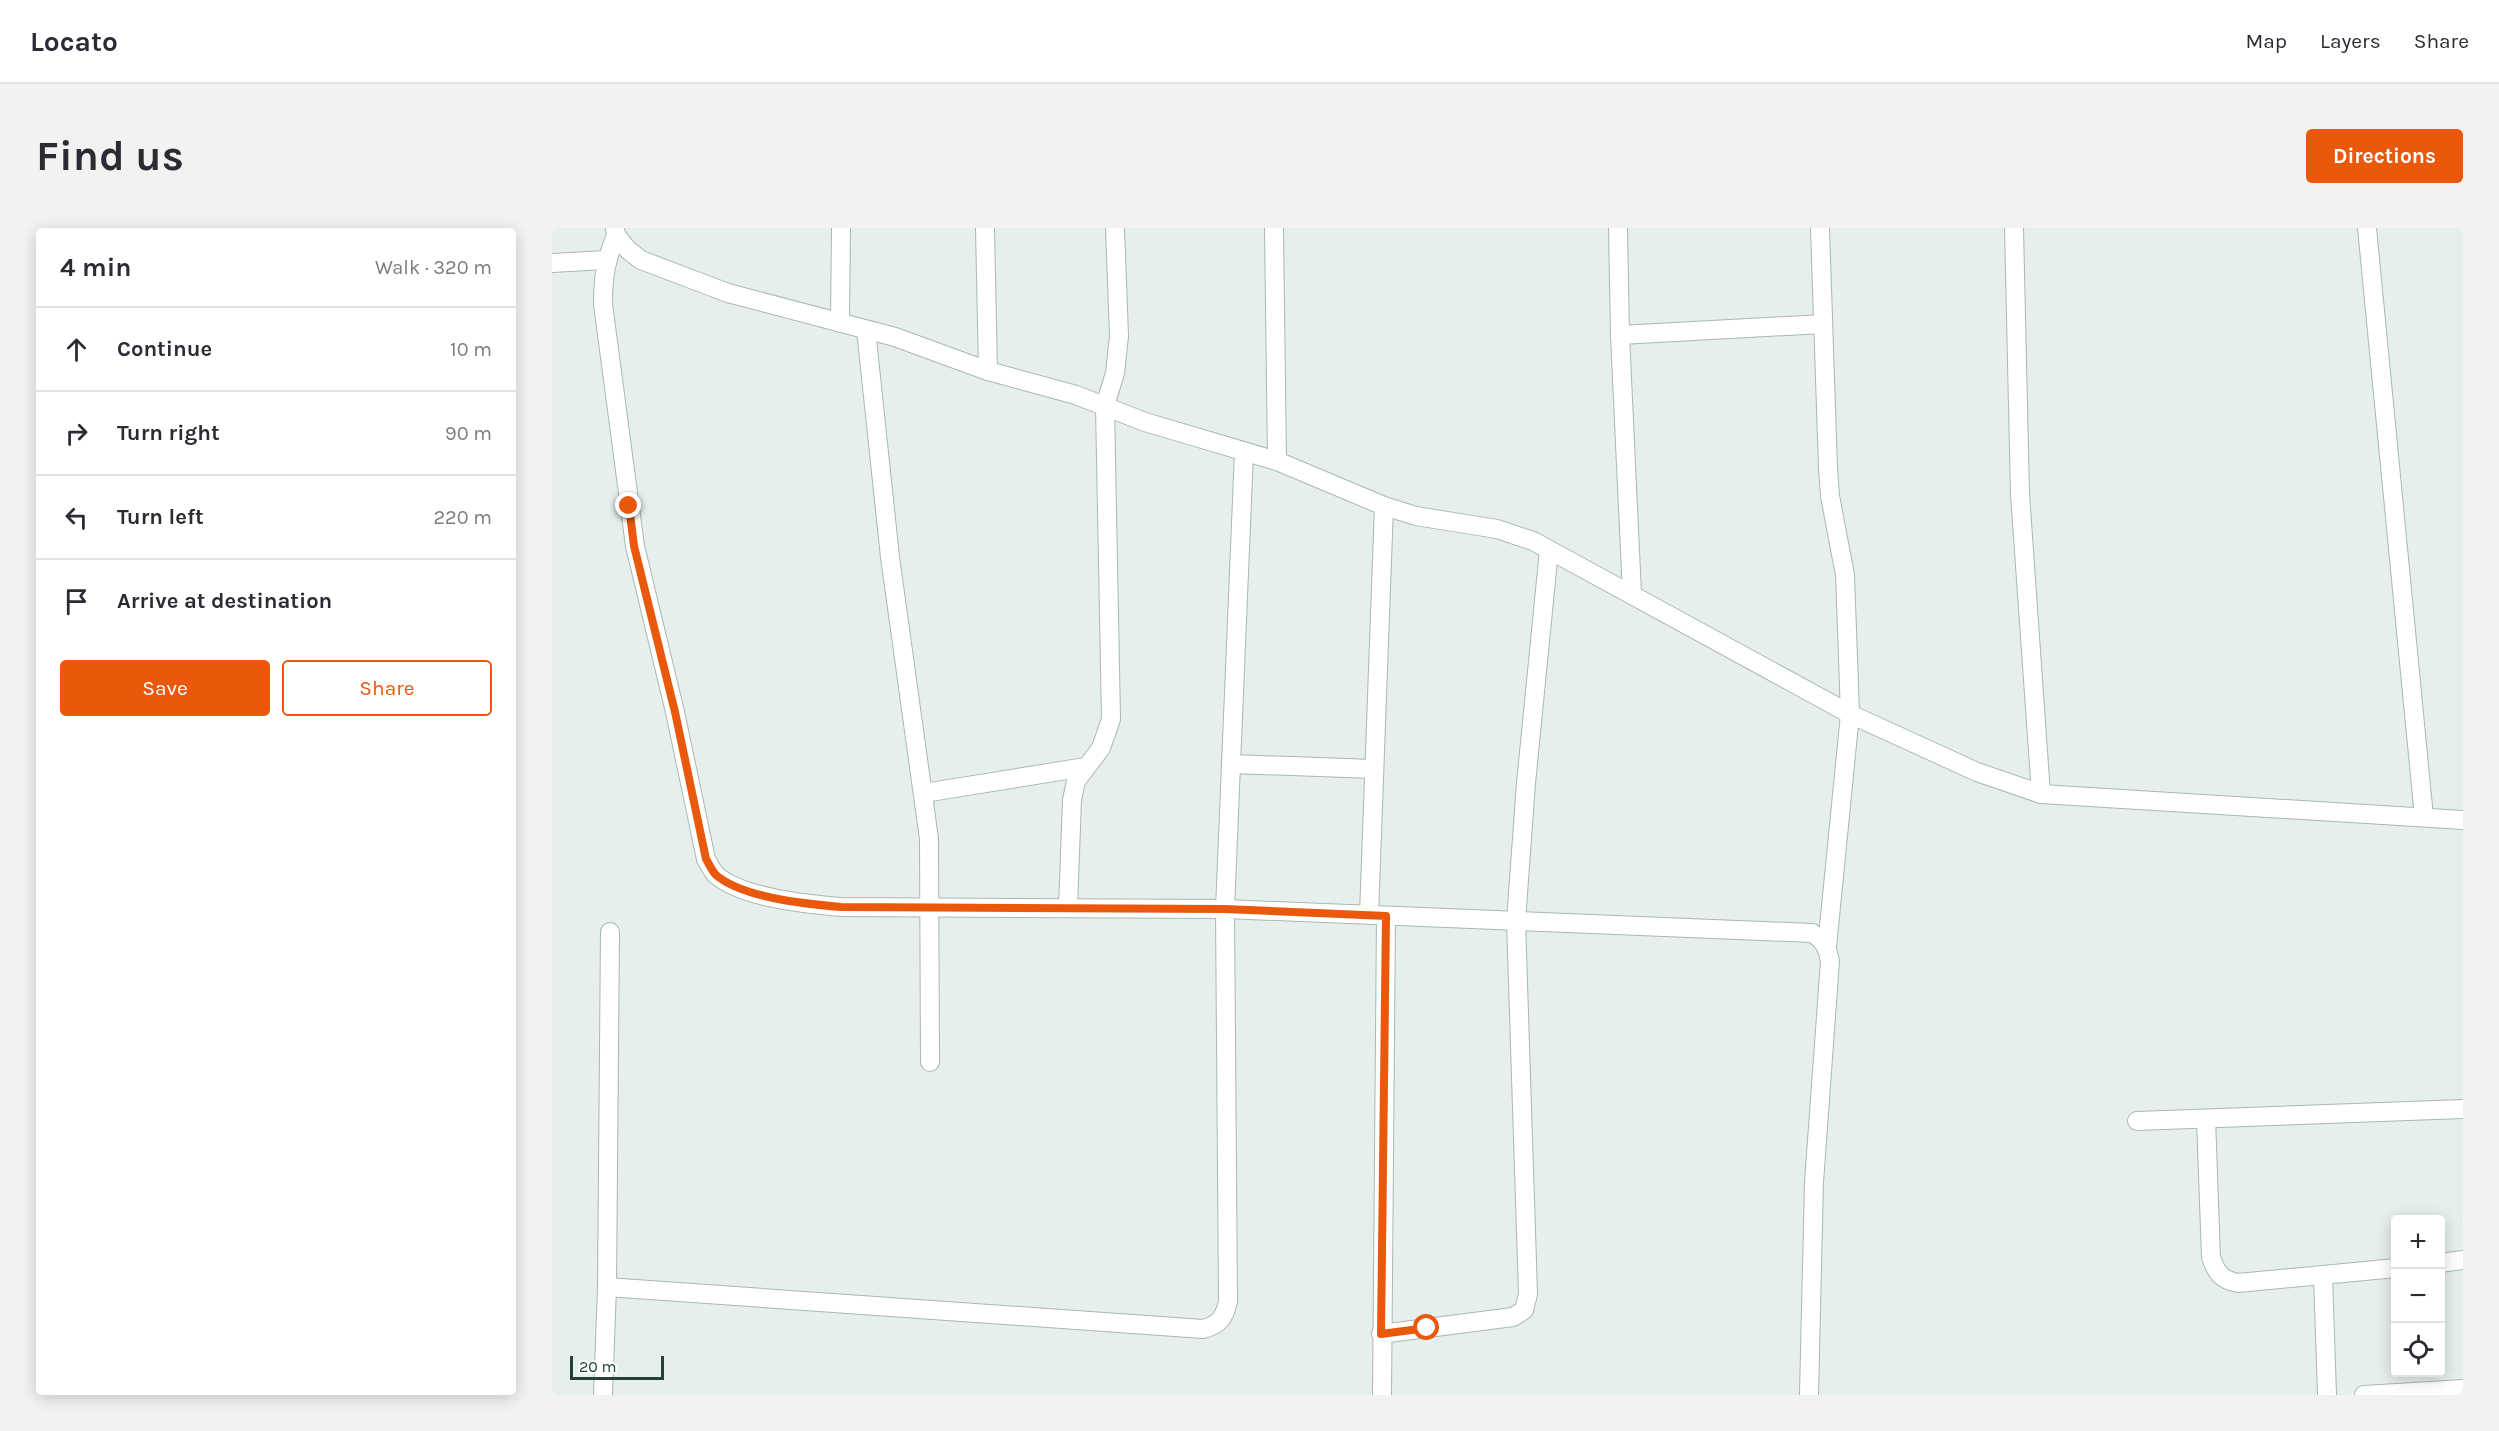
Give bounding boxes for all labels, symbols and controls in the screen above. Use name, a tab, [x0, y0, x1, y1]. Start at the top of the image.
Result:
text: Locato	[30, 25, 118, 58]
text: Map	[2245, 29, 2287, 53]
text: Layers	[2320, 29, 2381, 53]
text: Share	[2414, 29, 2469, 53]
button: Directions	[2306, 129, 2463, 183]
text: Find us	[36, 131, 184, 181]
text: 4 min	[60, 252, 131, 283]
text: Walk · 320 m	[375, 256, 492, 279]
icon: ahead	[60, 333, 93, 366]
text: Continue	[117, 336, 212, 362]
text: 10 m	[450, 338, 492, 361]
icon: right	[60, 417, 93, 450]
text: Turn right	[117, 420, 220, 446]
text: 90 m	[445, 422, 492, 445]
route end	[615, 492, 641, 518]
icon: left	[60, 501, 93, 534]
text: Turn left	[117, 504, 204, 530]
text: 220 m	[433, 506, 492, 529]
icon: arrive	[60, 585, 93, 618]
text: Arrive at destination	[117, 588, 332, 614]
button: Save	[60, 660, 270, 716]
button: Share	[282, 660, 492, 716]
map controls	[2391, 1215, 2445, 1377]
button: +	[2391, 1215, 2445, 1269]
button: −	[2391, 1269, 2445, 1323]
route start	[1413, 1314, 1439, 1340]
button: locate	[2391, 1323, 2445, 1377]
scale bar	[570, 1353, 664, 1380]
text: 20 m	[579, 1357, 617, 1376]

